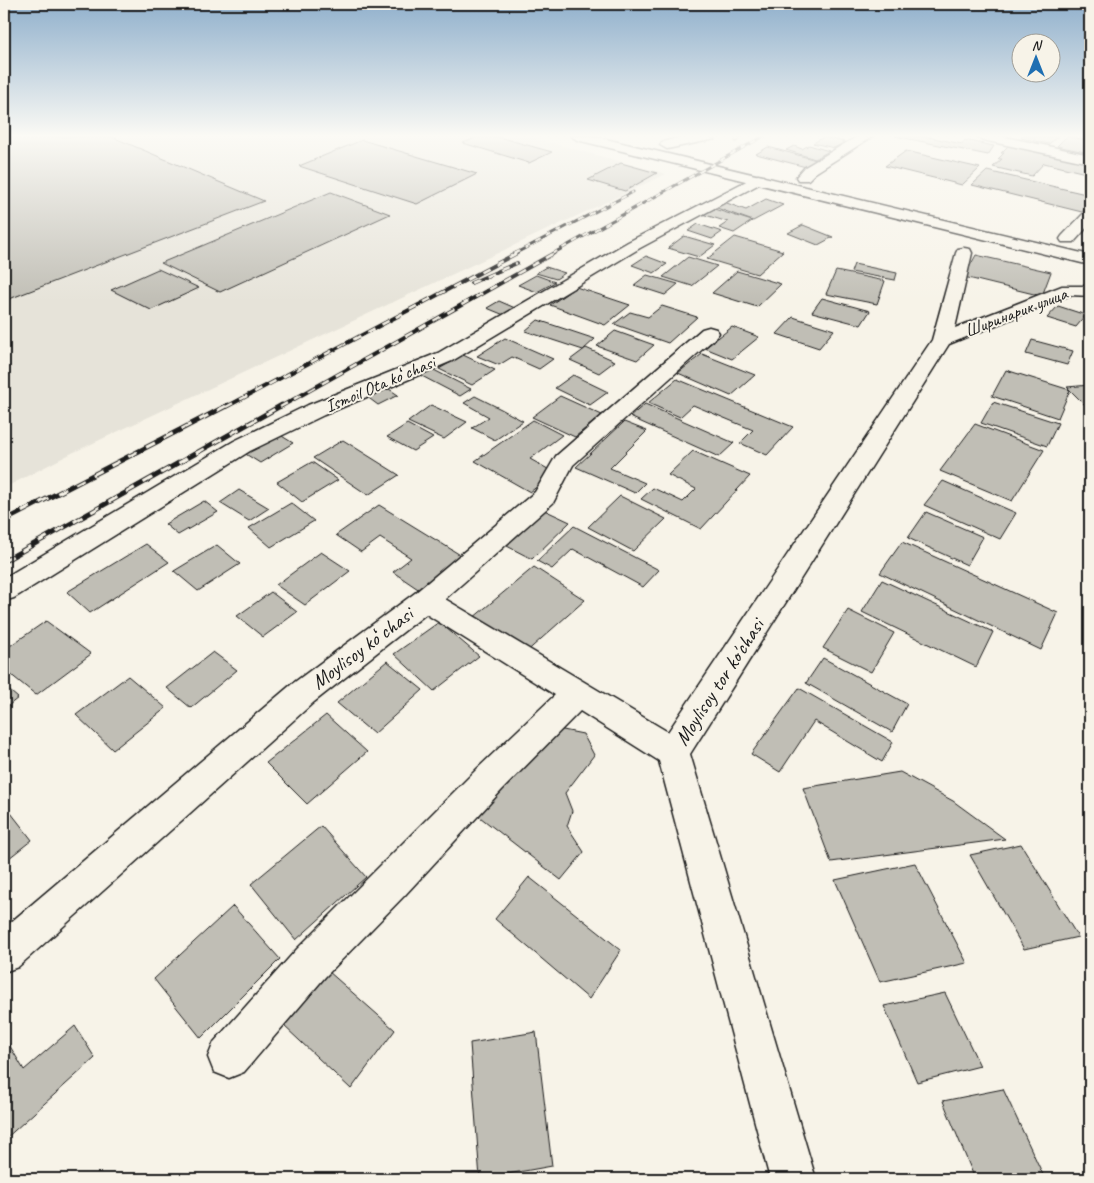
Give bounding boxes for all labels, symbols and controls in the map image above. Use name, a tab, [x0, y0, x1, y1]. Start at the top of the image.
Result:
north arrow	[1012, 32, 1062, 82]
text: N	[1032, 37, 1043, 54]
street label: Ширинарик улица	[962, 282, 1071, 342]
street label: Ismoil Ota koʻchasi	[322, 350, 441, 417]
street label: Moylisoy koʻchasi	[306, 599, 421, 695]
street label: Moylisoy tor ko'chasi	[668, 611, 771, 750]

